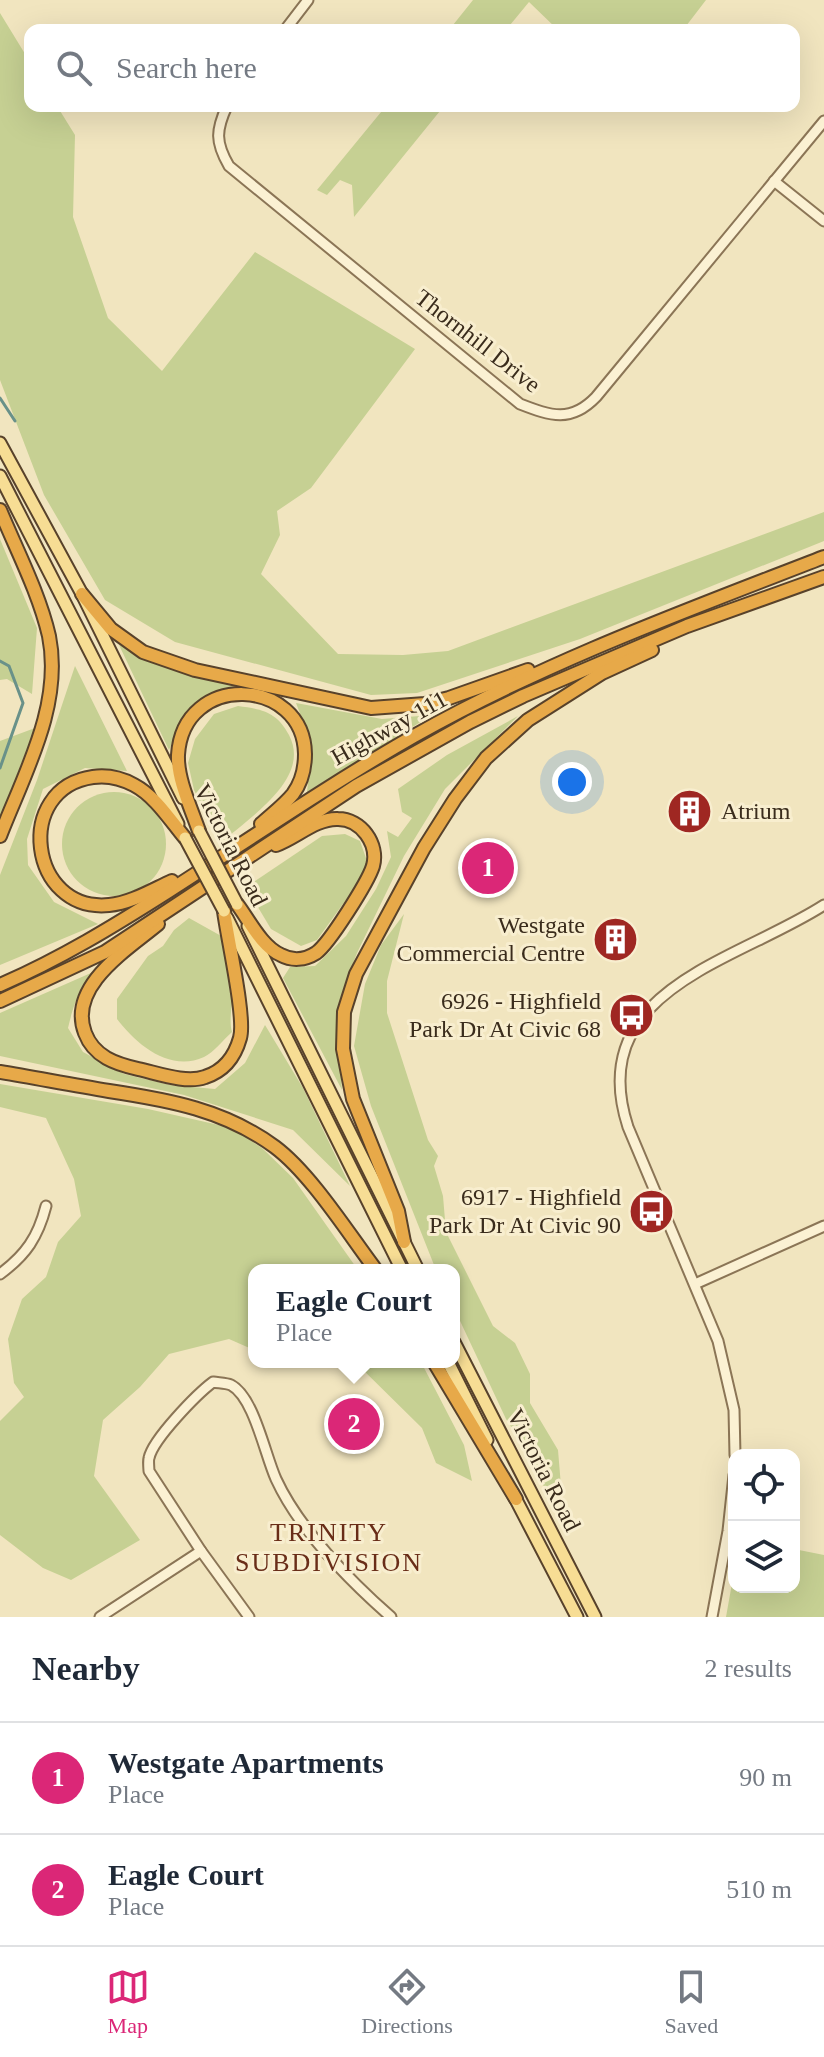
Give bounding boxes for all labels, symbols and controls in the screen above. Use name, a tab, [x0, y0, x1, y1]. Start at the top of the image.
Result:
search box	[24, 24, 800, 112]
icon: search	[52, 46, 96, 90]
text: Search here	[116, 51, 257, 84]
street label: Thornhill Drive	[410, 284, 546, 398]
street label: Highway 111	[327, 686, 451, 770]
your location	[552, 762, 592, 802]
street label: Victoria Road	[189, 779, 273, 911]
building icon: Atrium	[666, 787, 714, 835]
place label: Atrium	[721, 798, 791, 824]
pin: 1	[462, 838, 514, 898]
place label: Westgate Commercial Centre	[396, 912, 585, 966]
building icon: Westgate Commercial Centre	[592, 915, 640, 963]
place label: 6926 - Highfield Park Dr At Civic 68	[409, 988, 601, 1042]
bus stop icon: 6926 - Highfield Park Dr At Civic 68	[608, 991, 656, 1039]
place label: 6917 - Highfield Park Dr At Civic 90	[429, 1184, 621, 1238]
bus stop icon: 6917 - Highfield Park Dr At Civic 90	[628, 1187, 676, 1235]
popup	[248, 1264, 460, 1368]
text: Eagle Court	[276, 1284, 432, 1317]
text: Place	[276, 1318, 332, 1347]
pin: 2	[328, 1394, 380, 1454]
street label: Victoria Road	[502, 1404, 586, 1536]
map controls	[728, 1449, 800, 1593]
button: locate	[728, 1449, 800, 1521]
district label: TRINITY SUBDIVISION	[235, 1518, 423, 1577]
button: layers	[728, 1521, 800, 1593]
text: Nearby	[32, 1650, 140, 1687]
text: 2 results	[705, 1654, 792, 1683]
text: Westgate Apartments	[108, 1746, 384, 1779]
text: 1	[52, 1763, 65, 1792]
text: 90 m	[739, 1763, 792, 1792]
text: Place	[108, 1780, 164, 1809]
text: Eagle Court	[108, 1858, 264, 1891]
text: 2	[52, 1875, 65, 1904]
text: 510 m	[726, 1875, 792, 1904]
text: Place	[108, 1892, 164, 1921]
tab: Map	[106, 1965, 150, 2039]
tab: Directions	[361, 1965, 453, 2039]
tab: Saved	[664, 1965, 718, 2039]

